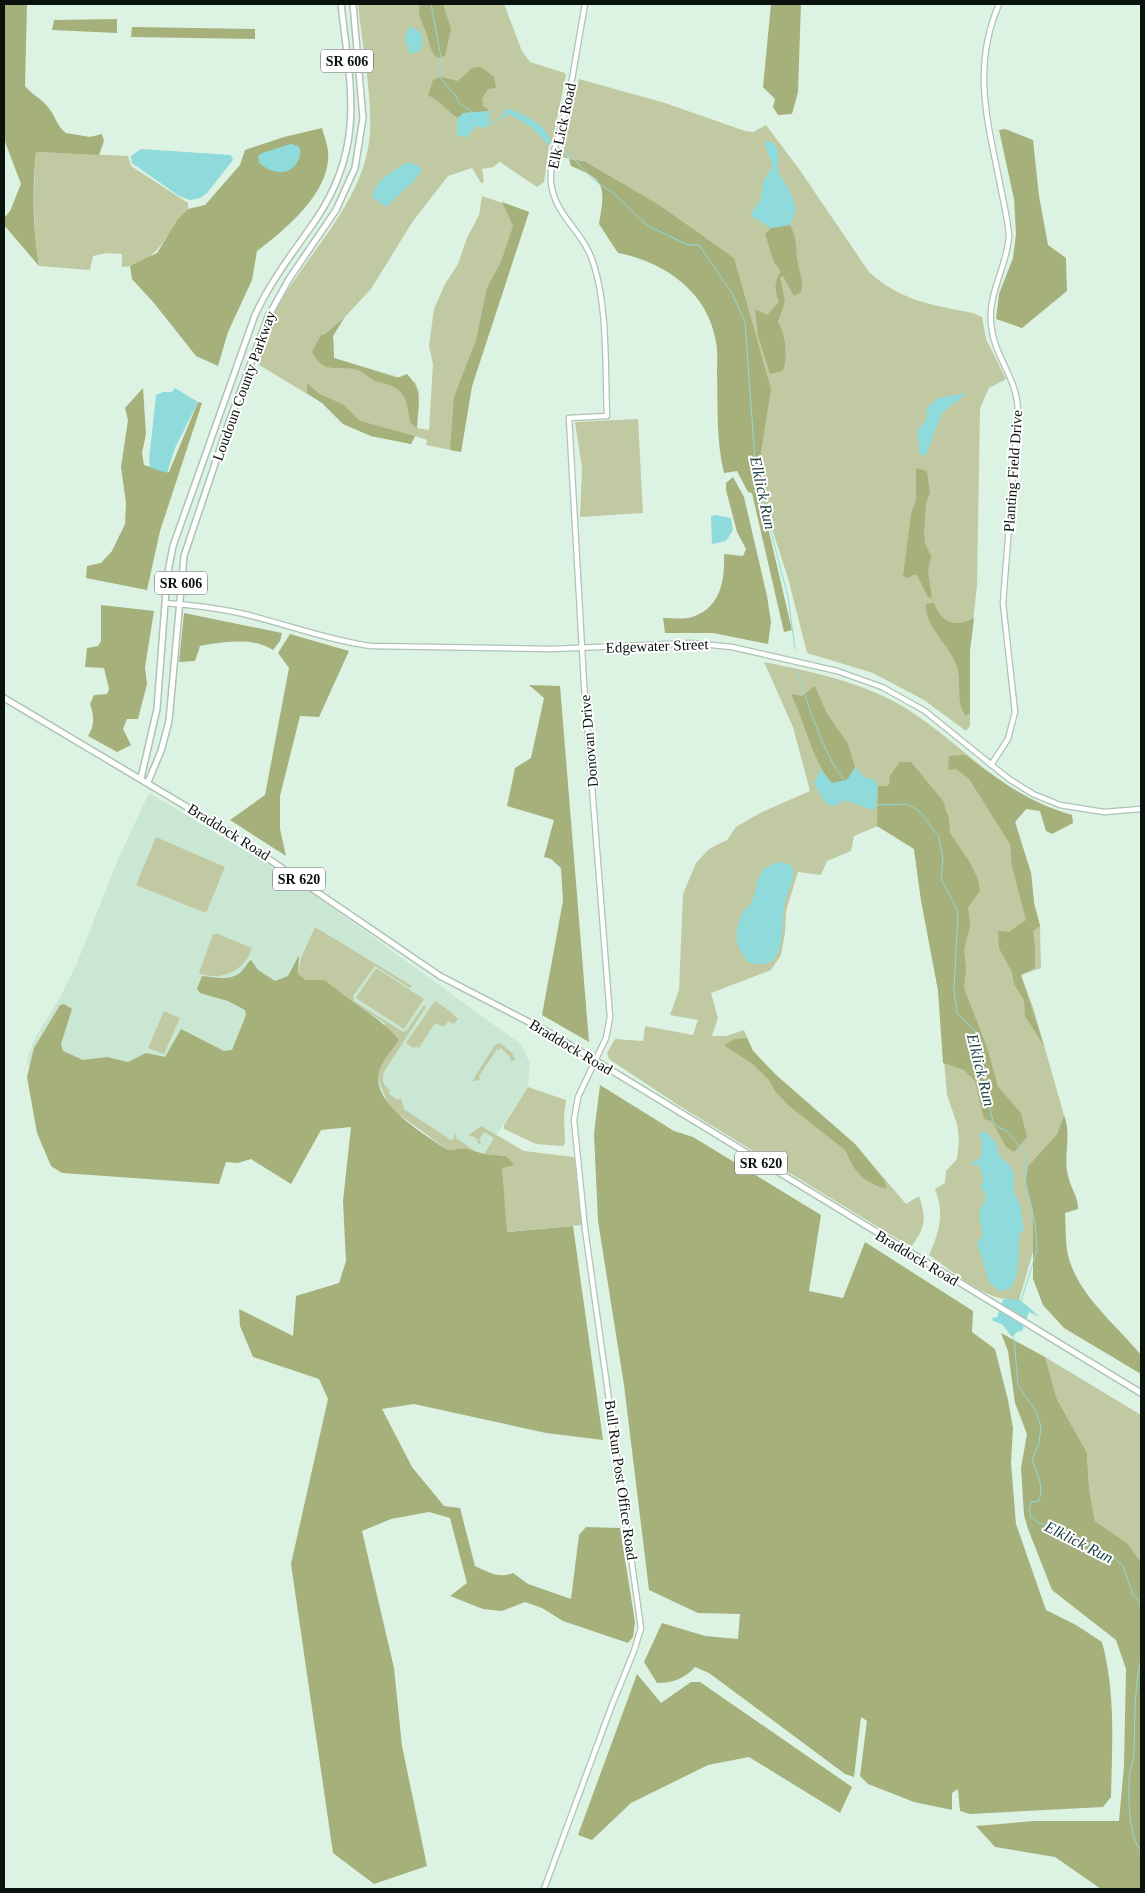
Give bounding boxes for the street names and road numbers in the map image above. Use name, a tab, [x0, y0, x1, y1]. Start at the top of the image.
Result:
road number: SR 606	[321, 49, 373, 72]
street label: Elk Lick Road	[545, 81, 579, 170]
street label: Loudoun County Parkway	[209, 308, 279, 463]
street label: Planting Field Drive	[1001, 409, 1025, 533]
road number: SR 606	[155, 572, 207, 594]
street label: Edgewater Street	[605, 636, 710, 656]
street label: Donovan Drive	[577, 694, 601, 788]
street label: Braddock Road	[185, 800, 273, 864]
road number: SR 620	[273, 868, 325, 891]
street label: Braddock Road	[527, 1016, 616, 1078]
road number: SR 620	[735, 1152, 787, 1174]
street label: Braddock Road	[873, 1227, 962, 1289]
street label: Bull Run Post Office Road	[602, 1399, 640, 1562]

